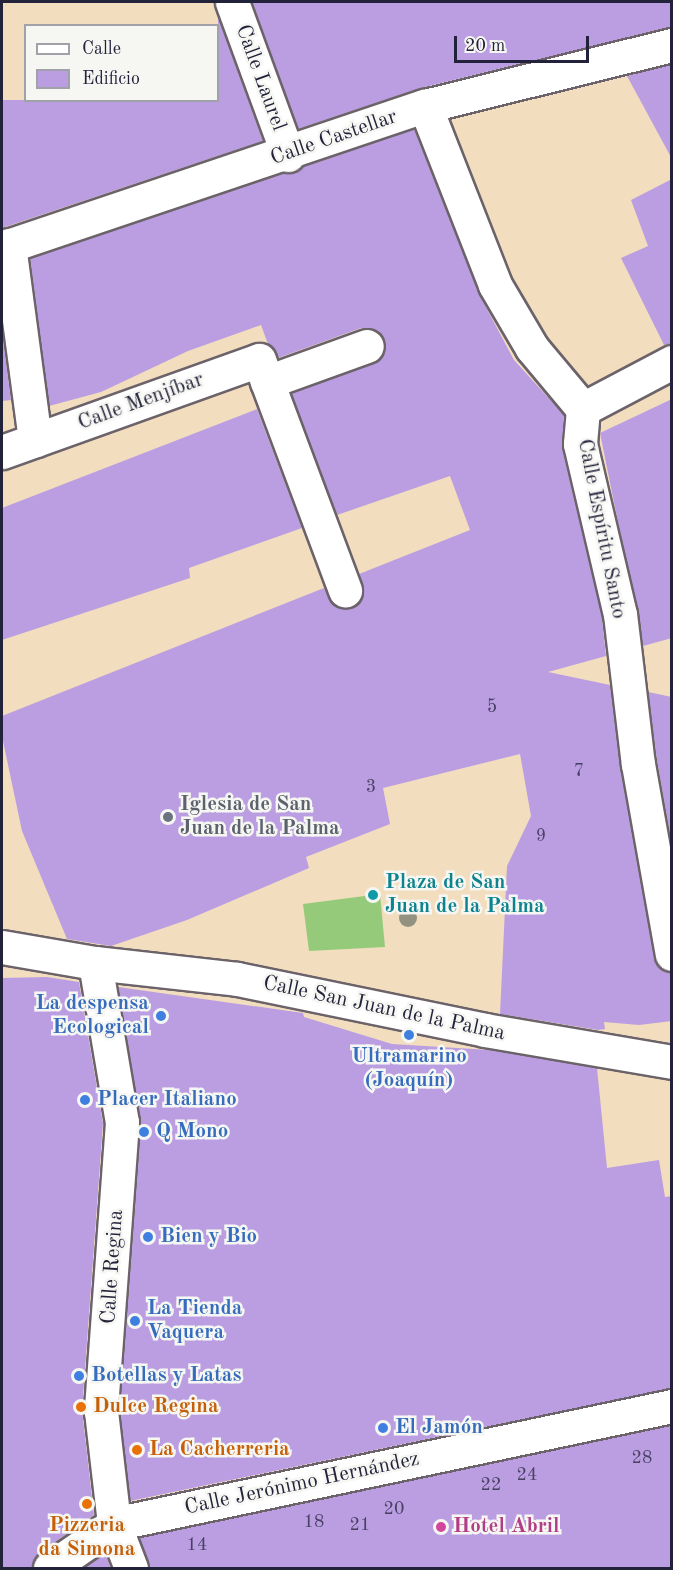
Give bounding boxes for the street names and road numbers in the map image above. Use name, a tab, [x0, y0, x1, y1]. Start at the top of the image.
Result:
street label: Calle Laurel	[229, 22, 291, 134]
street label: Calle Castellar	[267, 105, 401, 171]
street label: Calle Menjíbar	[75, 368, 207, 436]
street label: Calle Espíritu Santo	[571, 437, 631, 621]
street label: Calle San Juan de la Palma	[261, 971, 507, 1047]
street label: Calle Regina	[96, 1209, 130, 1325]
street label: Calle Jerónimo Hernández	[182, 1447, 422, 1521]

